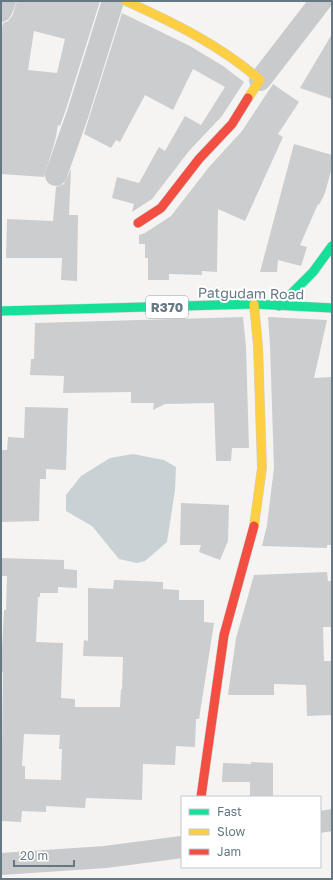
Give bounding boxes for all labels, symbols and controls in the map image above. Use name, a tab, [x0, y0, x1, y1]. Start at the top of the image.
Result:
street label: Patgudam Road	[198, 284, 304, 302]
road number: R370	[146, 296, 188, 318]
legend	[181, 796, 321, 868]
text: Fast	[217, 804, 242, 819]
text: Slow	[217, 824, 245, 839]
scale bar	[14, 842, 74, 868]
text: Jam	[217, 844, 241, 859]
text: 20 m	[20, 848, 48, 863]

